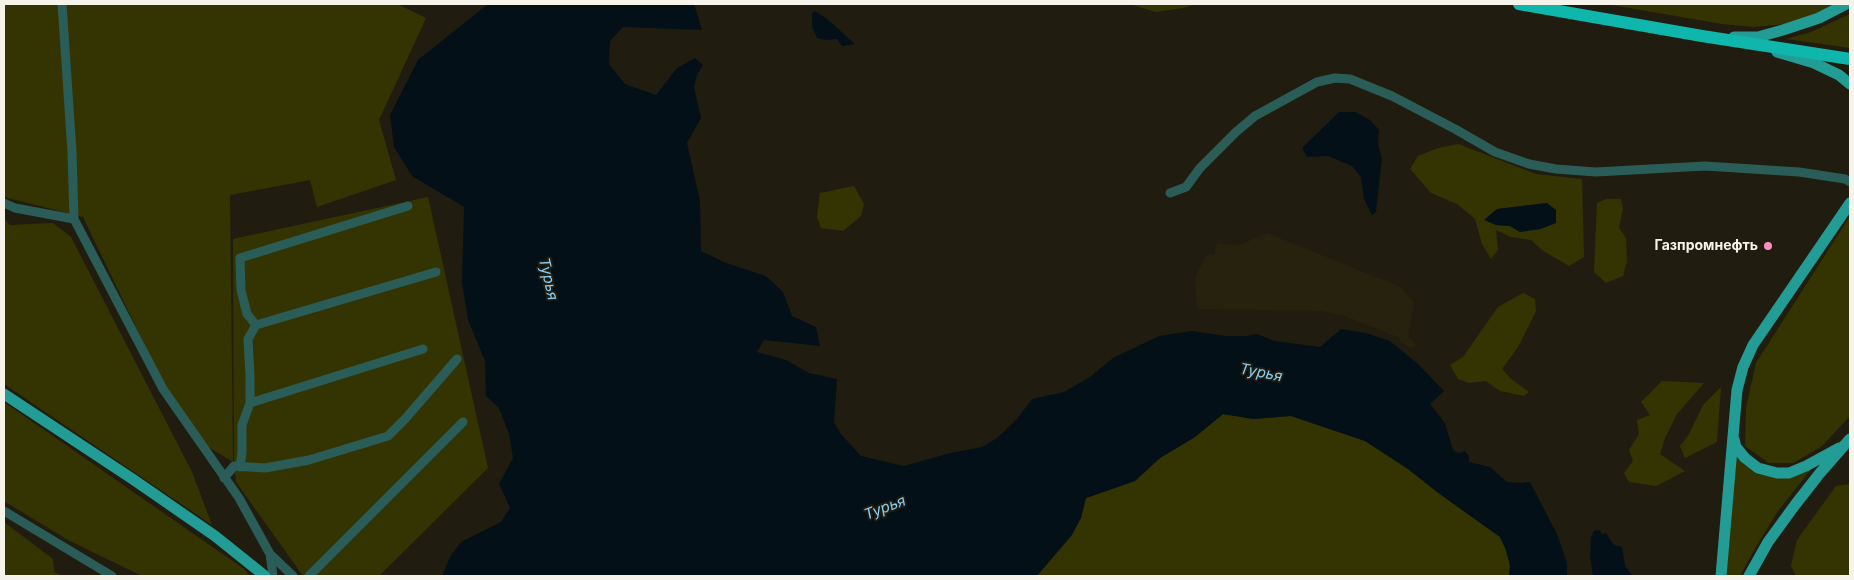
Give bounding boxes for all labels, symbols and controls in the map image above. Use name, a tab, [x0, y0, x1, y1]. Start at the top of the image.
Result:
place label: Газпромнефть	[1655, 238, 1758, 254]
marker: Газпромнефть	[1762, 240, 1774, 252]
water label: Турья	[534, 256, 562, 302]
water label: Турья	[1238, 360, 1284, 386]
water label: Турья	[862, 492, 908, 524]

